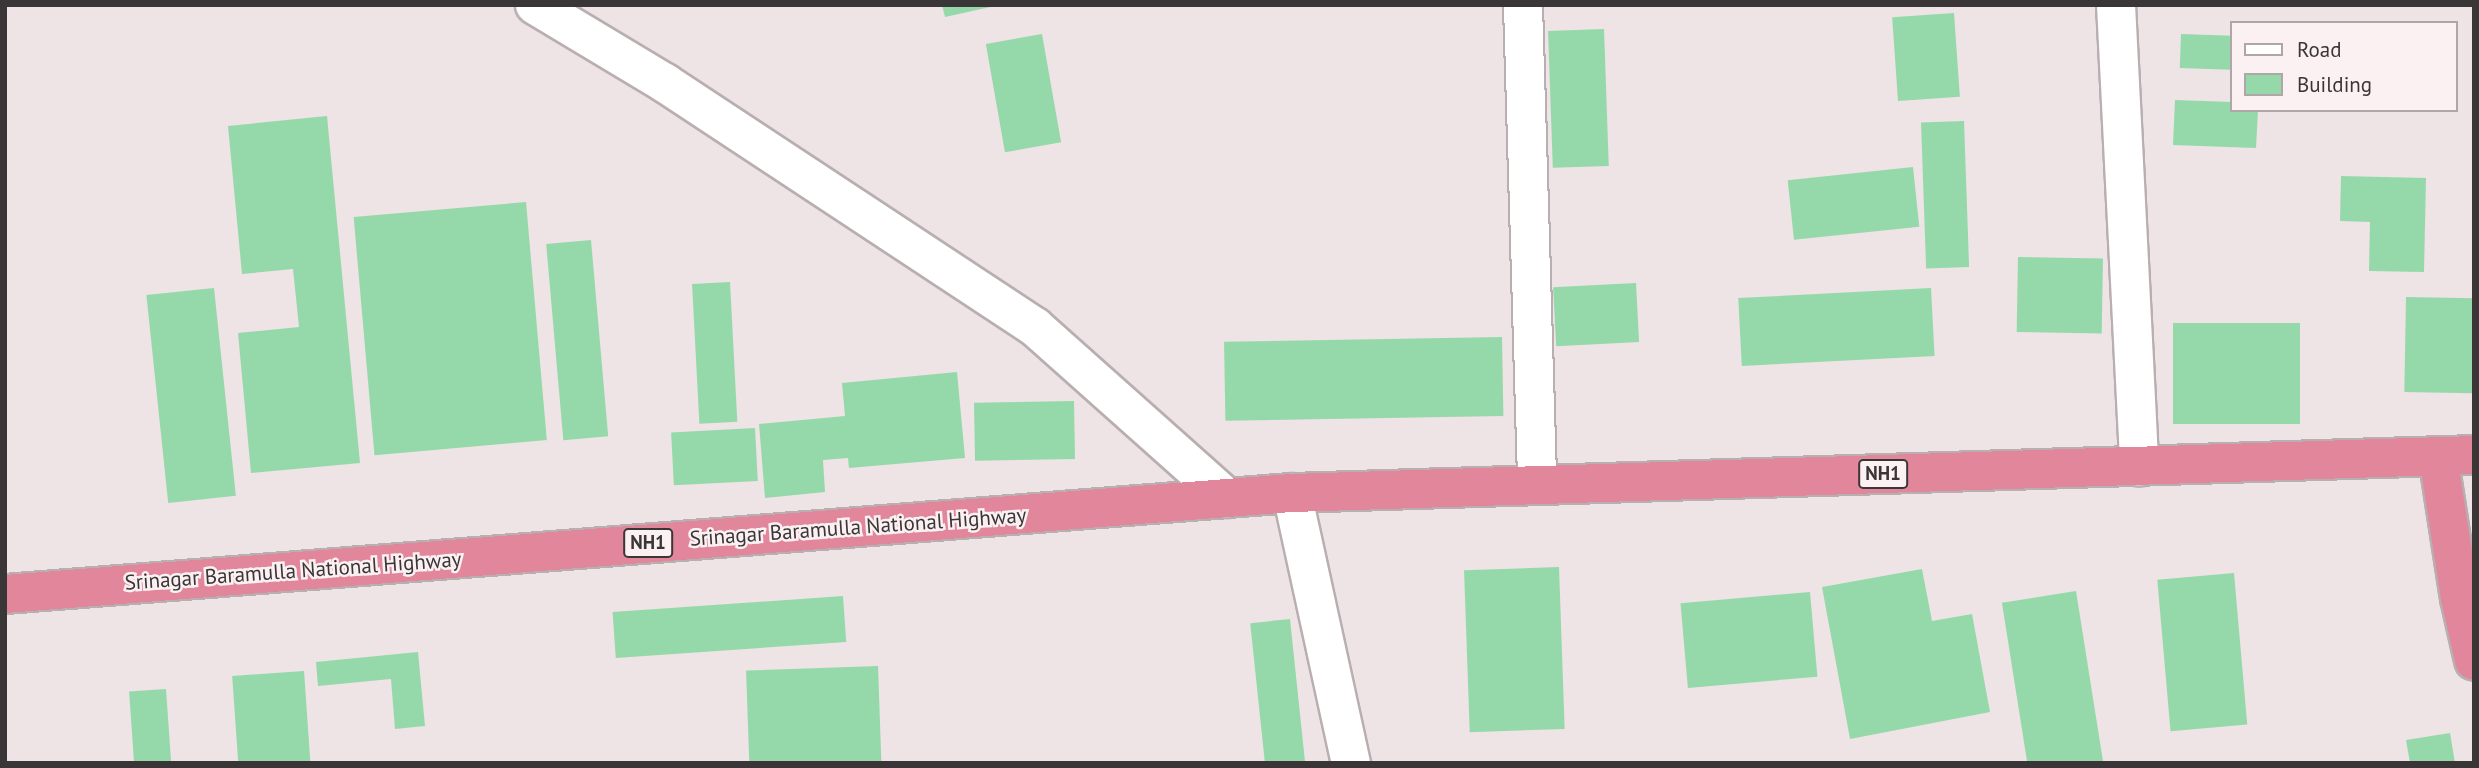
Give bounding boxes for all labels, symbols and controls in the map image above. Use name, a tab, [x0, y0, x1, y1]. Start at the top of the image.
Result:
legend	[2230, 21, 2458, 112]
text: Road	[2297, 36, 2341, 63]
text: Building	[2297, 71, 2372, 98]
road number: NH1	[1857, 458, 1909, 489]
street label: Srinagar Baramulla National Highway	[689, 503, 1027, 551]
road number: NH1	[622, 528, 674, 558]
street label: Srinagar Baramulla National Highway	[124, 547, 462, 595]

